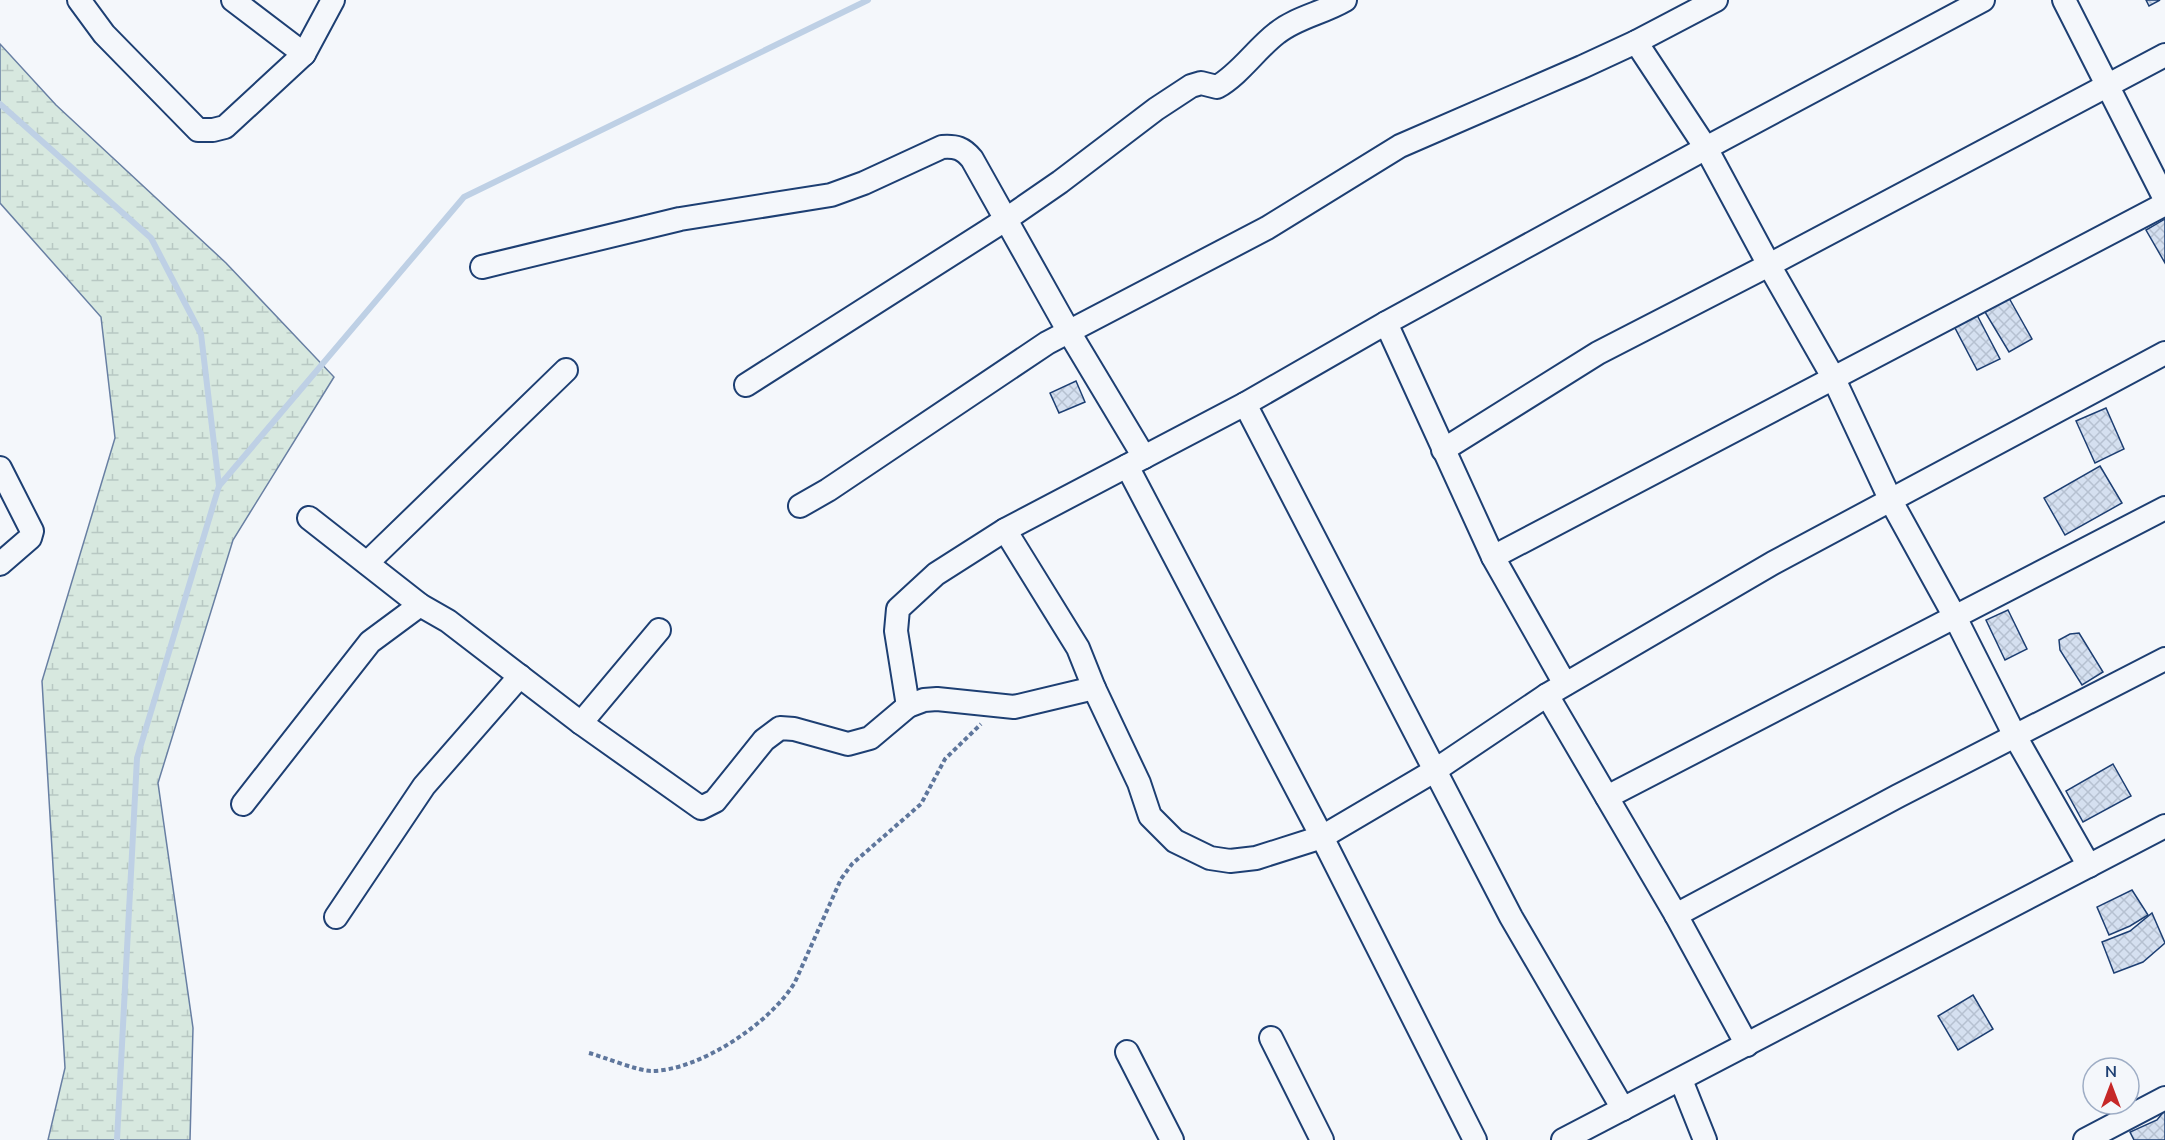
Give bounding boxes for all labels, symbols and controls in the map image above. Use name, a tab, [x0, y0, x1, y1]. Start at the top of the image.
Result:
north arrow	[2081, 1056, 2141, 1116]
text: N	[2105, 1061, 2117, 1083]

